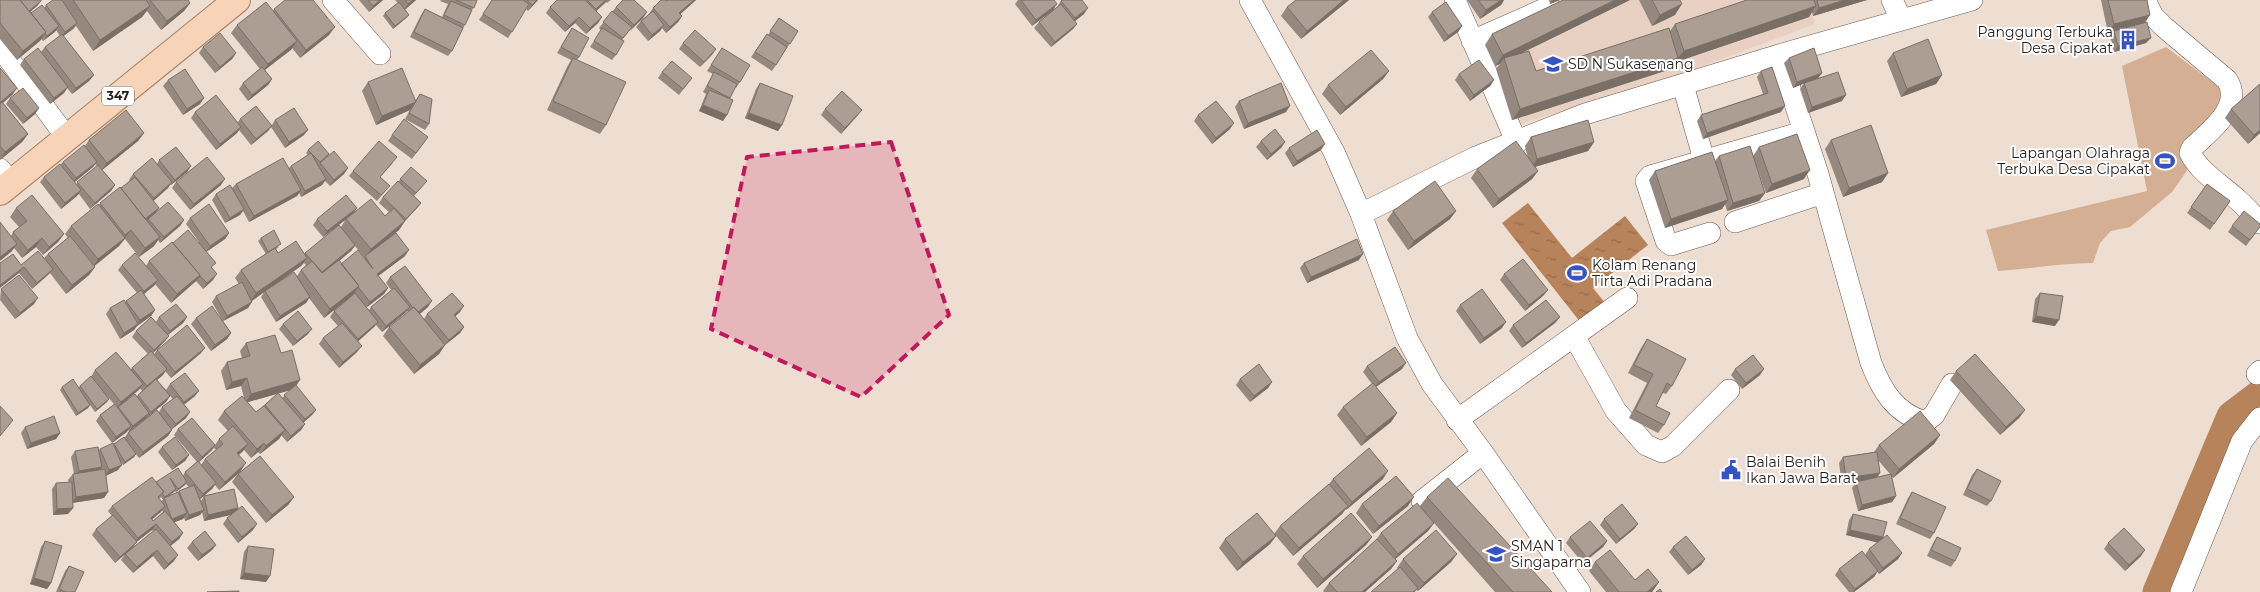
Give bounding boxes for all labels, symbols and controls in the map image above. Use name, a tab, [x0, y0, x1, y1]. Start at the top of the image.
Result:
place label: Panggung Terbuka Desa Cipakat	[1978, 23, 2113, 57]
building icon: Panggung Terbuka Desa Cipakat	[2117, 29, 2139, 51]
school or university icon: SD N Sukasenang	[1542, 53, 1564, 75]
place label: SD N Sukasenang	[1568, 55, 1693, 73]
road number: 347	[102, 86, 134, 105]
place label: Lapangan Olahraga Terbuka Desa Cipakat	[1997, 144, 2150, 178]
sports icon: Lapangan Olahraga Terbuka Desa Cipakat	[2154, 150, 2176, 172]
place label: Kolam Renang Tirta Adi Pradana	[1592, 256, 1712, 290]
sports icon: Kolam Renang Tirta Adi Pradana	[1566, 262, 1588, 284]
place label: Balai Benih Ikan Jawa Barat	[1746, 453, 1857, 487]
public building icon: Balai Benih Ikan Jawa Barat	[1720, 459, 1742, 481]
place label: SMAN 1 Singaparna	[1511, 537, 1592, 571]
school or university icon: SMAN 1 Singaparna	[1485, 543, 1507, 565]

